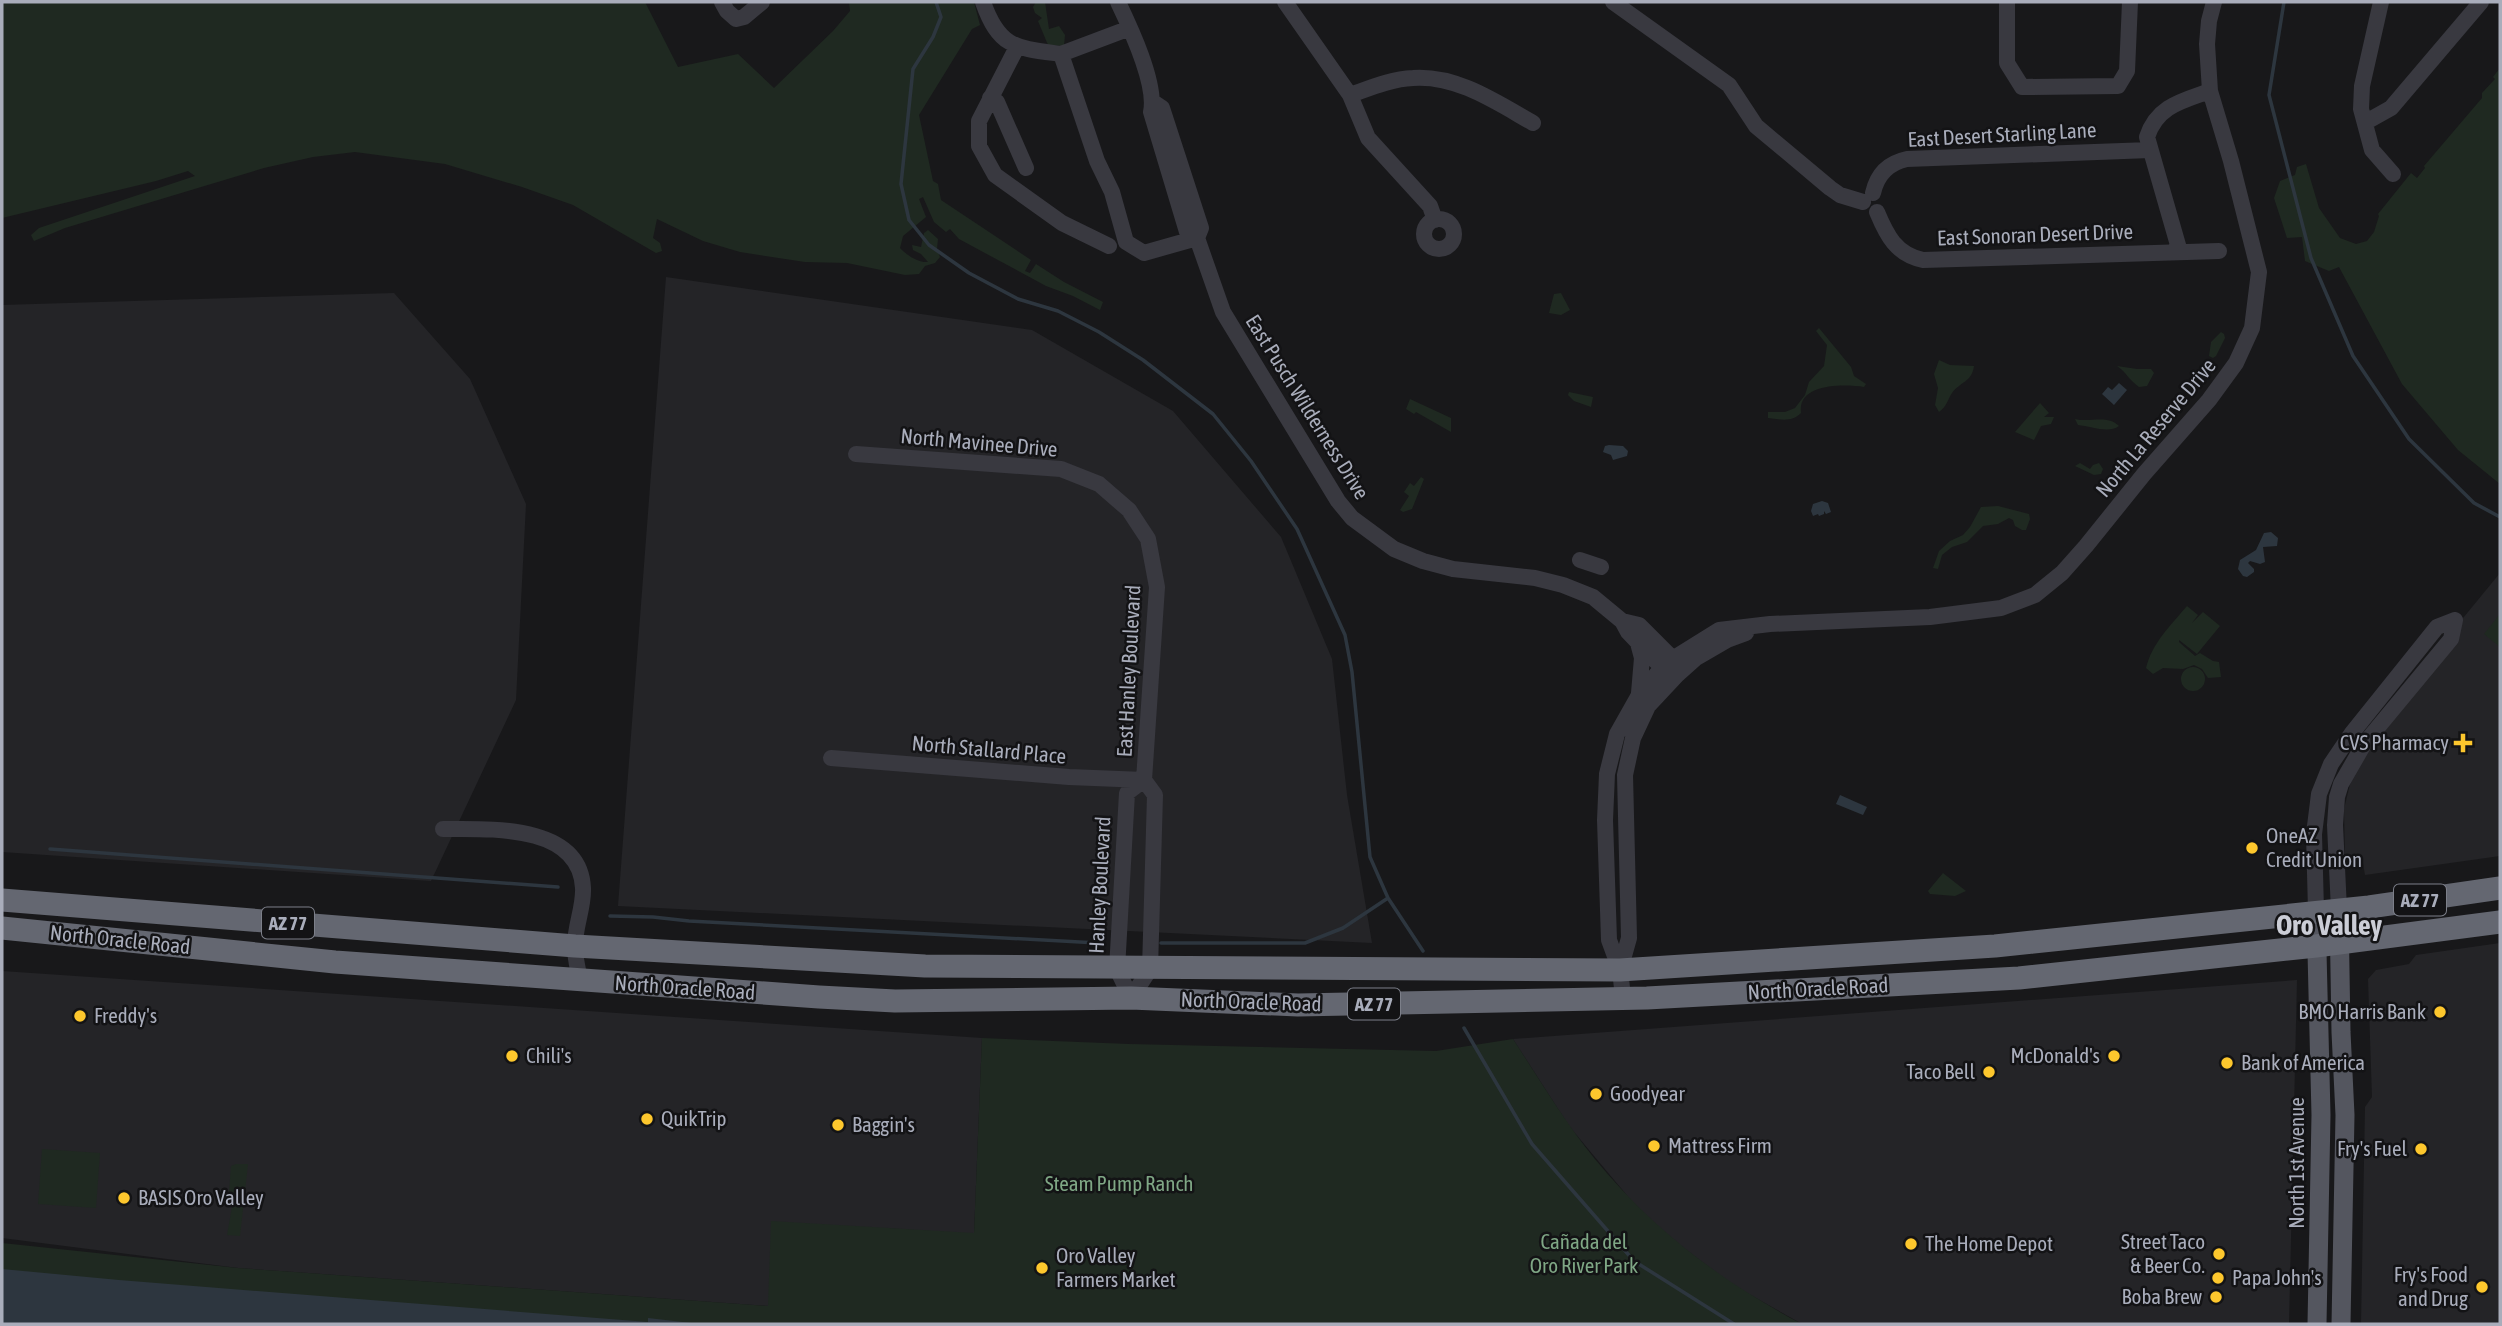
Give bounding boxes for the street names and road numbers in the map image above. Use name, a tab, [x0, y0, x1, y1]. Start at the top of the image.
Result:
street label: East Desert Starling Lane	[1907, 117, 2097, 151]
street label: East Sonoran Desert Drive	[1936, 219, 2133, 249]
street label: East Pusch Wilderness Drive	[1241, 310, 1374, 503]
street label: North La Reserve Drive	[2090, 353, 2220, 501]
street label: North Mavinee Drive	[900, 423, 1059, 461]
street label: East Hanley Boulevard	[1112, 584, 1144, 758]
street label: North Stallard Place	[911, 730, 1067, 768]
street label: Hanley Boulevard	[1083, 816, 1115, 954]
road number: AZ 77	[2394, 885, 2446, 916]
road number: AZ 77	[262, 908, 314, 939]
street label: North Oracle Road	[49, 920, 191, 958]
street label: North Oracle Road	[614, 970, 756, 1004]
street label: North Oracle Road	[1747, 972, 1889, 1004]
street label: North Oracle Road	[1180, 987, 1322, 1015]
road number: AZ 77	[1348, 988, 1400, 1020]
street label: North 1st Avenue	[2284, 1097, 2308, 1229]

